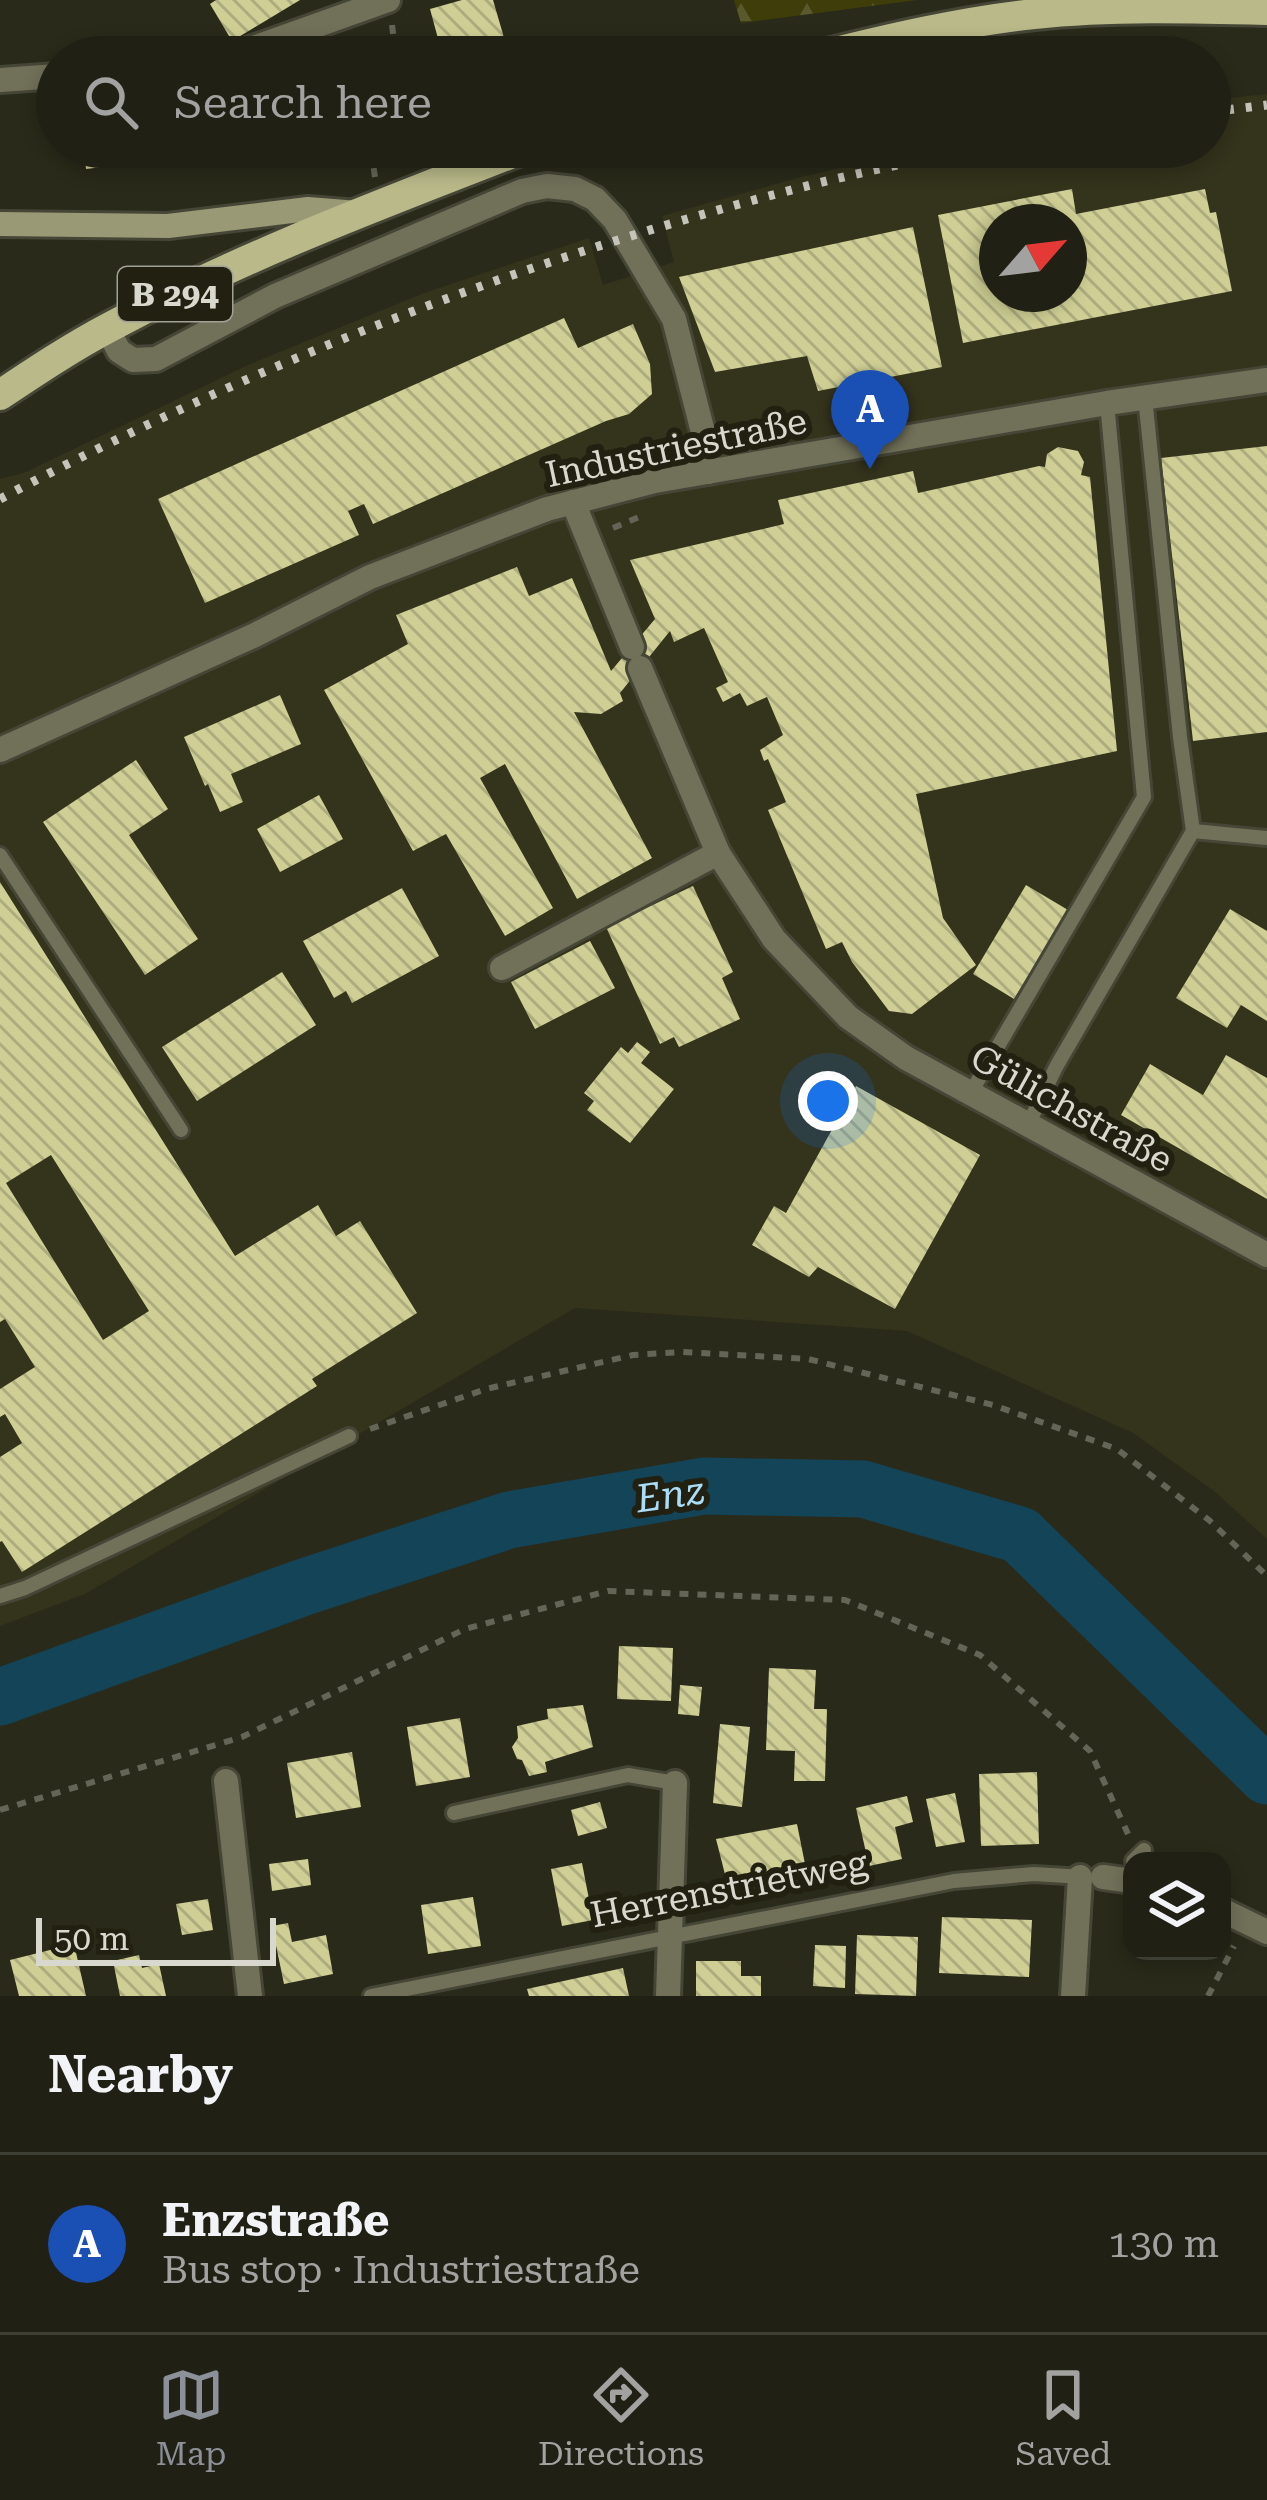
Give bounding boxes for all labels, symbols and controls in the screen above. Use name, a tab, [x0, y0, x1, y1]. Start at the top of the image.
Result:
search box	[36, 36, 1231, 168]
icon: search	[78, 69, 144, 135]
text: Search here	[174, 76, 432, 129]
north arrow	[979, 204, 1087, 312]
road number: B 294	[118, 267, 232, 321]
pin: A	[831, 370, 909, 469]
street label: Industriestraße	[542, 400, 810, 496]
street label: Gülichstraße	[963, 1036, 1180, 1182]
your location	[798, 1071, 858, 1131]
water label: Enz	[632, 1467, 707, 1523]
street label: Herrenstrietweg	[587, 1841, 872, 1936]
map controls	[1123, 1852, 1231, 1960]
button: layers	[1123, 1852, 1231, 1960]
scale bar	[36, 1912, 276, 1965]
text: 50 m	[54, 1919, 129, 1958]
text: Nearby	[48, 2045, 233, 2104]
text: Enzstraße	[162, 2194, 390, 2247]
text: A	[73, 2221, 101, 2267]
text: 130 m	[1108, 2221, 1219, 2267]
text: Bus stop · Industriestraße	[162, 2247, 640, 2293]
tab: Map	[156, 2362, 226, 2473]
tab: Directions	[538, 2362, 704, 2473]
tab: Saved	[1016, 2362, 1111, 2473]

